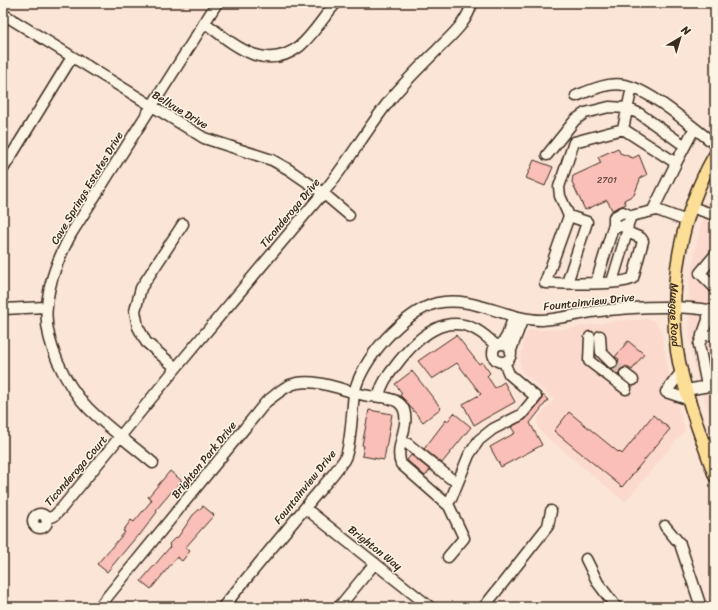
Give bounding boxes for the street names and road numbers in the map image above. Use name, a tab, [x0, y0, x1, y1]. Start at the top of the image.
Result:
street label: Bellvue Drive	[148, 86, 212, 135]
street label: Cave Springs Estates Drive	[46, 127, 129, 248]
street label: Ticonderoga Drive	[255, 174, 325, 252]
street label: Muegge Road	[665, 283, 686, 349]
street label: Fountainview Drive	[542, 288, 636, 316]
street label: Brighton Park Drive	[167, 417, 242, 503]
street label: Ticonderoga Court	[40, 431, 112, 511]
street label: Fountainview Drive	[269, 445, 341, 529]
street label: Brighton Way	[344, 521, 407, 576]

